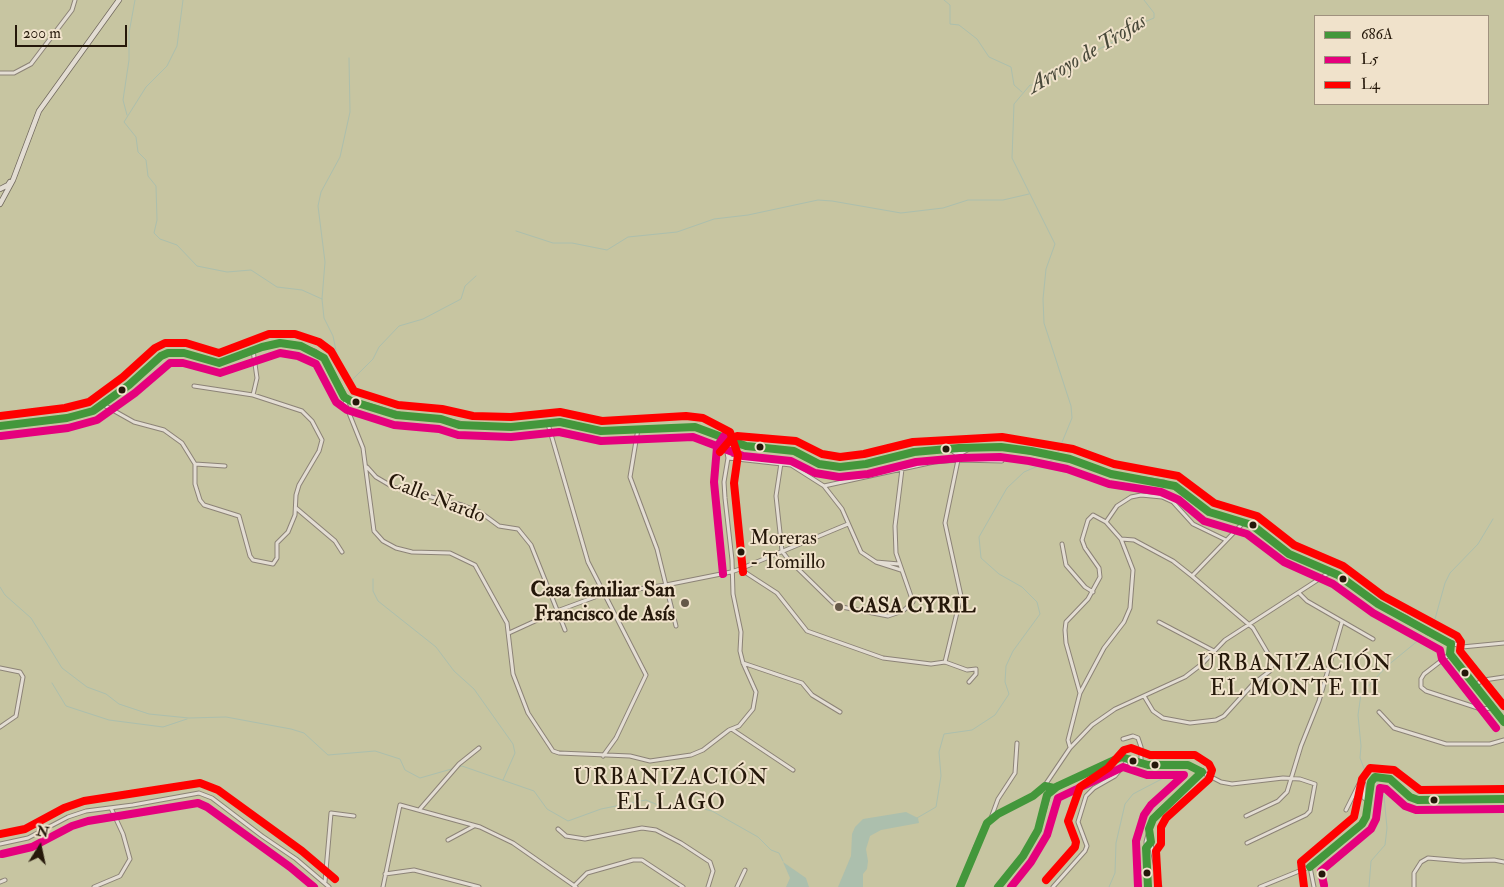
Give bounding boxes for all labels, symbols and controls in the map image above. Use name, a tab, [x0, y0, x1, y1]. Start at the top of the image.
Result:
water label: Arroyo de Trofas	[1024, 9, 1152, 101]
scale bar	[18, 15, 130, 47]
legend	[1314, 15, 1489, 105]
text: 200 m	[23, 24, 61, 43]
text: 686A	[1361, 25, 1393, 44]
text: L5	[1361, 50, 1378, 69]
text: L4	[1361, 75, 1380, 94]
unlabelled marker	[117, 385, 127, 395]
unlabelled marker	[351, 397, 361, 407]
unlabelled marker	[755, 442, 765, 452]
unlabelled marker	[941, 444, 951, 454]
street label: Calle Nardo	[383, 470, 489, 530]
unlabelled marker	[1248, 520, 1258, 530]
place label: Moreras - Tomillo	[750, 528, 825, 575]
marker: Moreras - Tomillo	[736, 547, 746, 557]
unlabelled marker	[1338, 574, 1348, 584]
place label: Casa familiar San Francisco de Asís	[531, 578, 675, 628]
place label: CASA CYRIL	[849, 594, 976, 620]
marker: Casa familiar San Francisco de Asís	[679, 597, 691, 609]
marker: CASA CYRIL	[833, 601, 845, 613]
district label: URBANIZACIÓN EL MONTE III	[1196, 652, 1394, 704]
unlabelled marker	[1460, 668, 1470, 678]
unlabelled marker	[1128, 756, 1138, 766]
unlabelled marker	[1150, 760, 1160, 770]
district label: URBANIZACIÓN EL LAGO	[572, 766, 770, 818]
unlabelled marker	[1429, 795, 1439, 805]
north arrow	[15, 822, 65, 872]
text: N	[35, 822, 50, 841]
unlabelled marker	[1142, 868, 1152, 878]
unlabelled marker	[1317, 869, 1327, 879]

